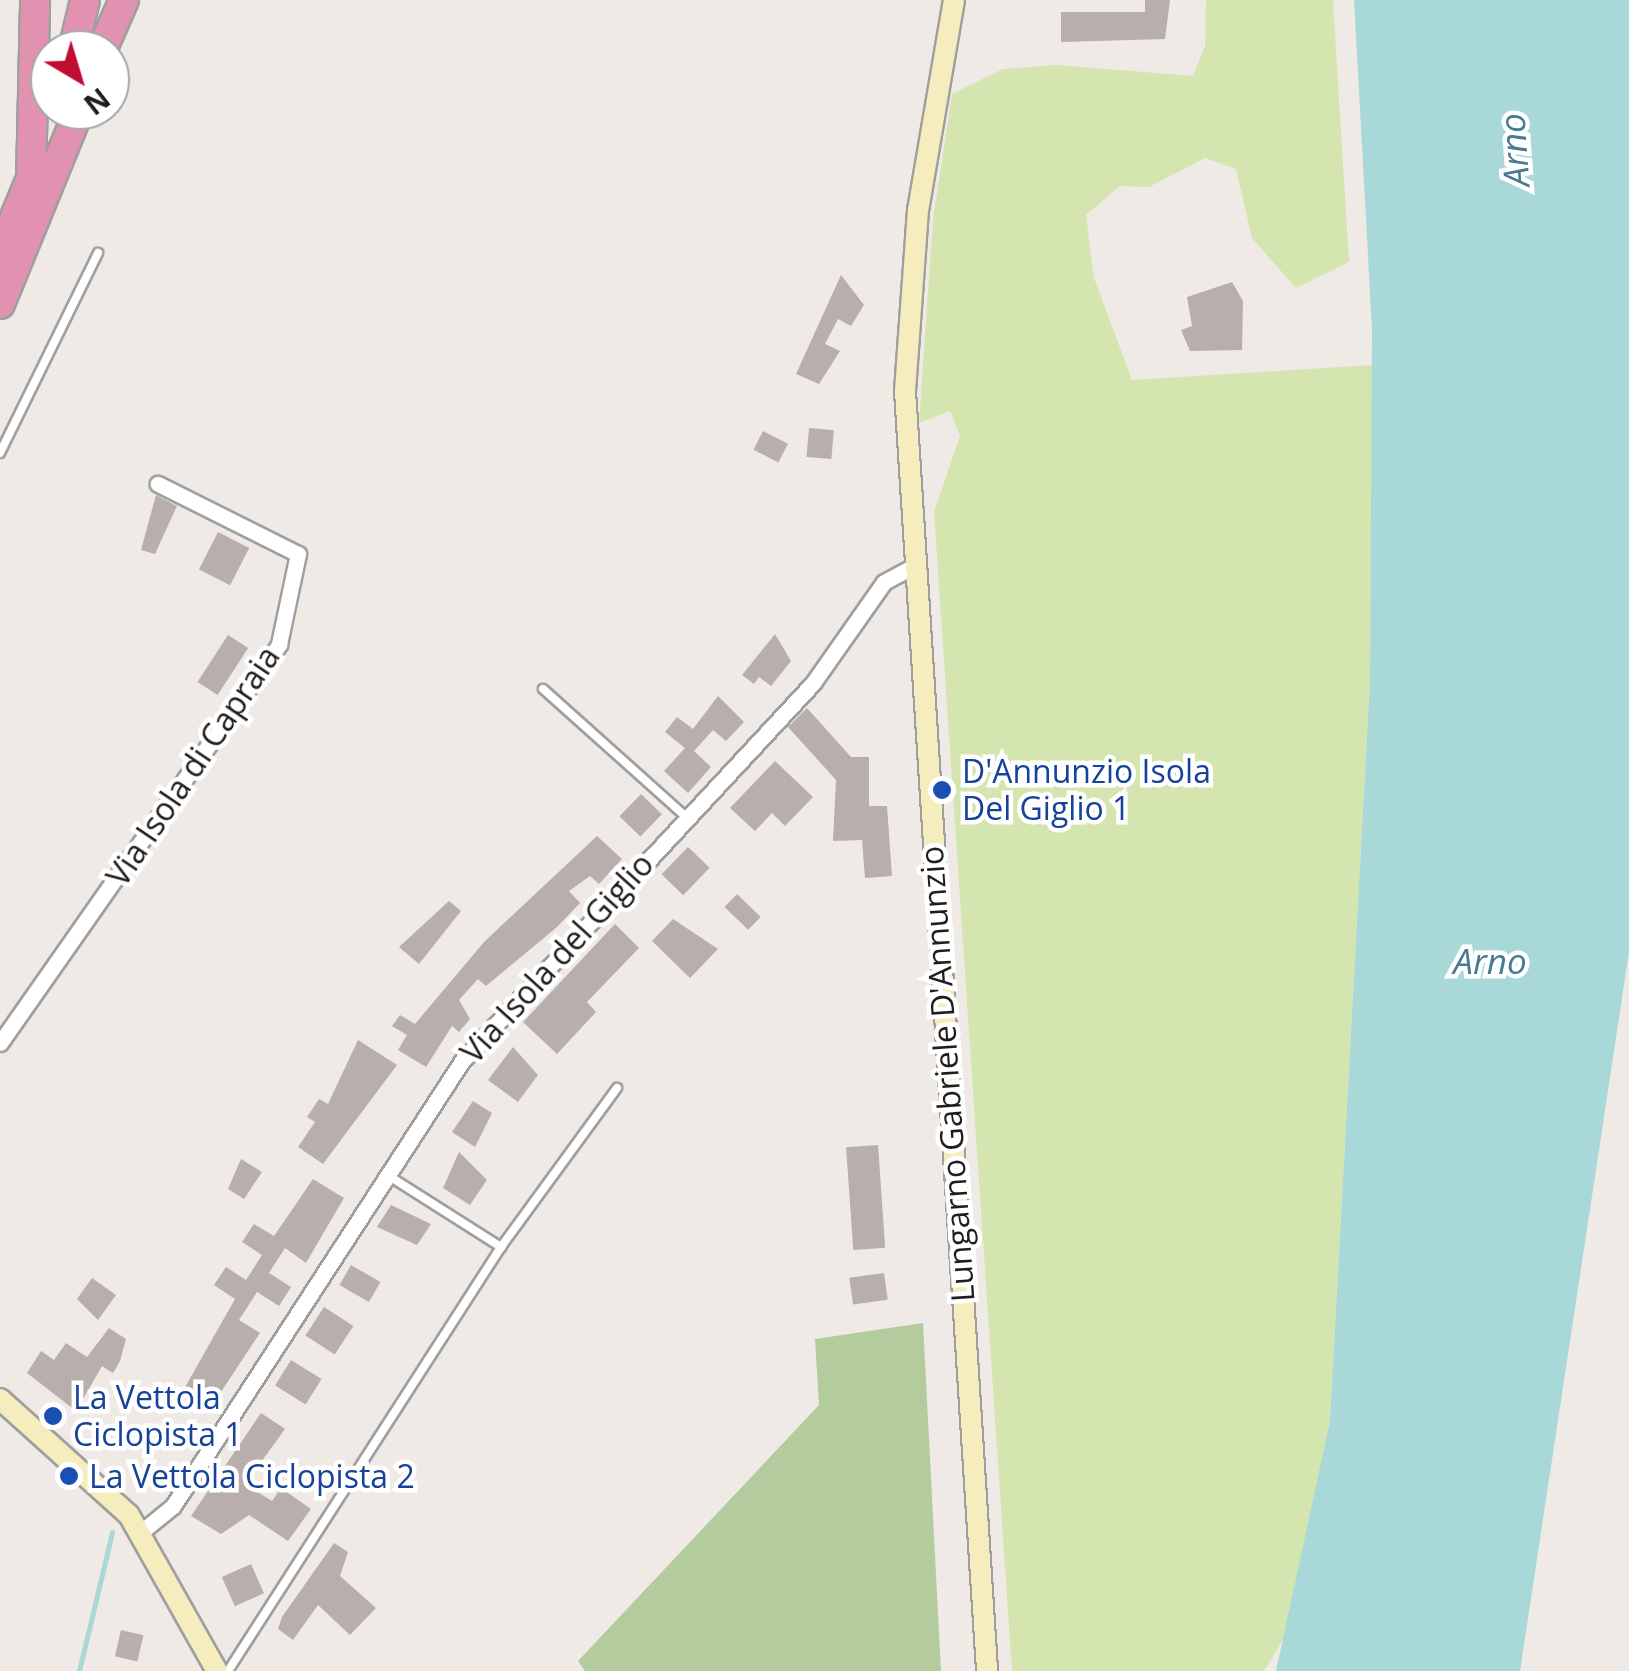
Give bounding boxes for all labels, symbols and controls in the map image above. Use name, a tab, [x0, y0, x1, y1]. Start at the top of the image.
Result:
north arrow	[30, 30, 130, 130]
text: N	[77, 80, 118, 124]
water label: Arno	[1490, 112, 1538, 188]
street label: Via Isola di Capraia	[98, 639, 288, 893]
place label: D'Annunzio Isola Del Giglio 1	[962, 753, 1211, 828]
marker: D'Annunzio Isola Del Giglio 1	[931, 779, 953, 801]
street label: Via Isola del Giglio	[453, 845, 661, 1071]
street label: Lungarno Gabriele D'Annunzio	[912, 845, 982, 1303]
water label: Arno	[1453, 940, 1527, 982]
place label: La Vettola Ciclopista 1	[73, 1379, 243, 1454]
marker: La Vettola Ciclopista 1	[42, 1405, 64, 1427]
place label: La Vettola Ciclopista 2	[89, 1457, 415, 1495]
marker: La Vettola Ciclopista 2	[58, 1465, 80, 1487]

